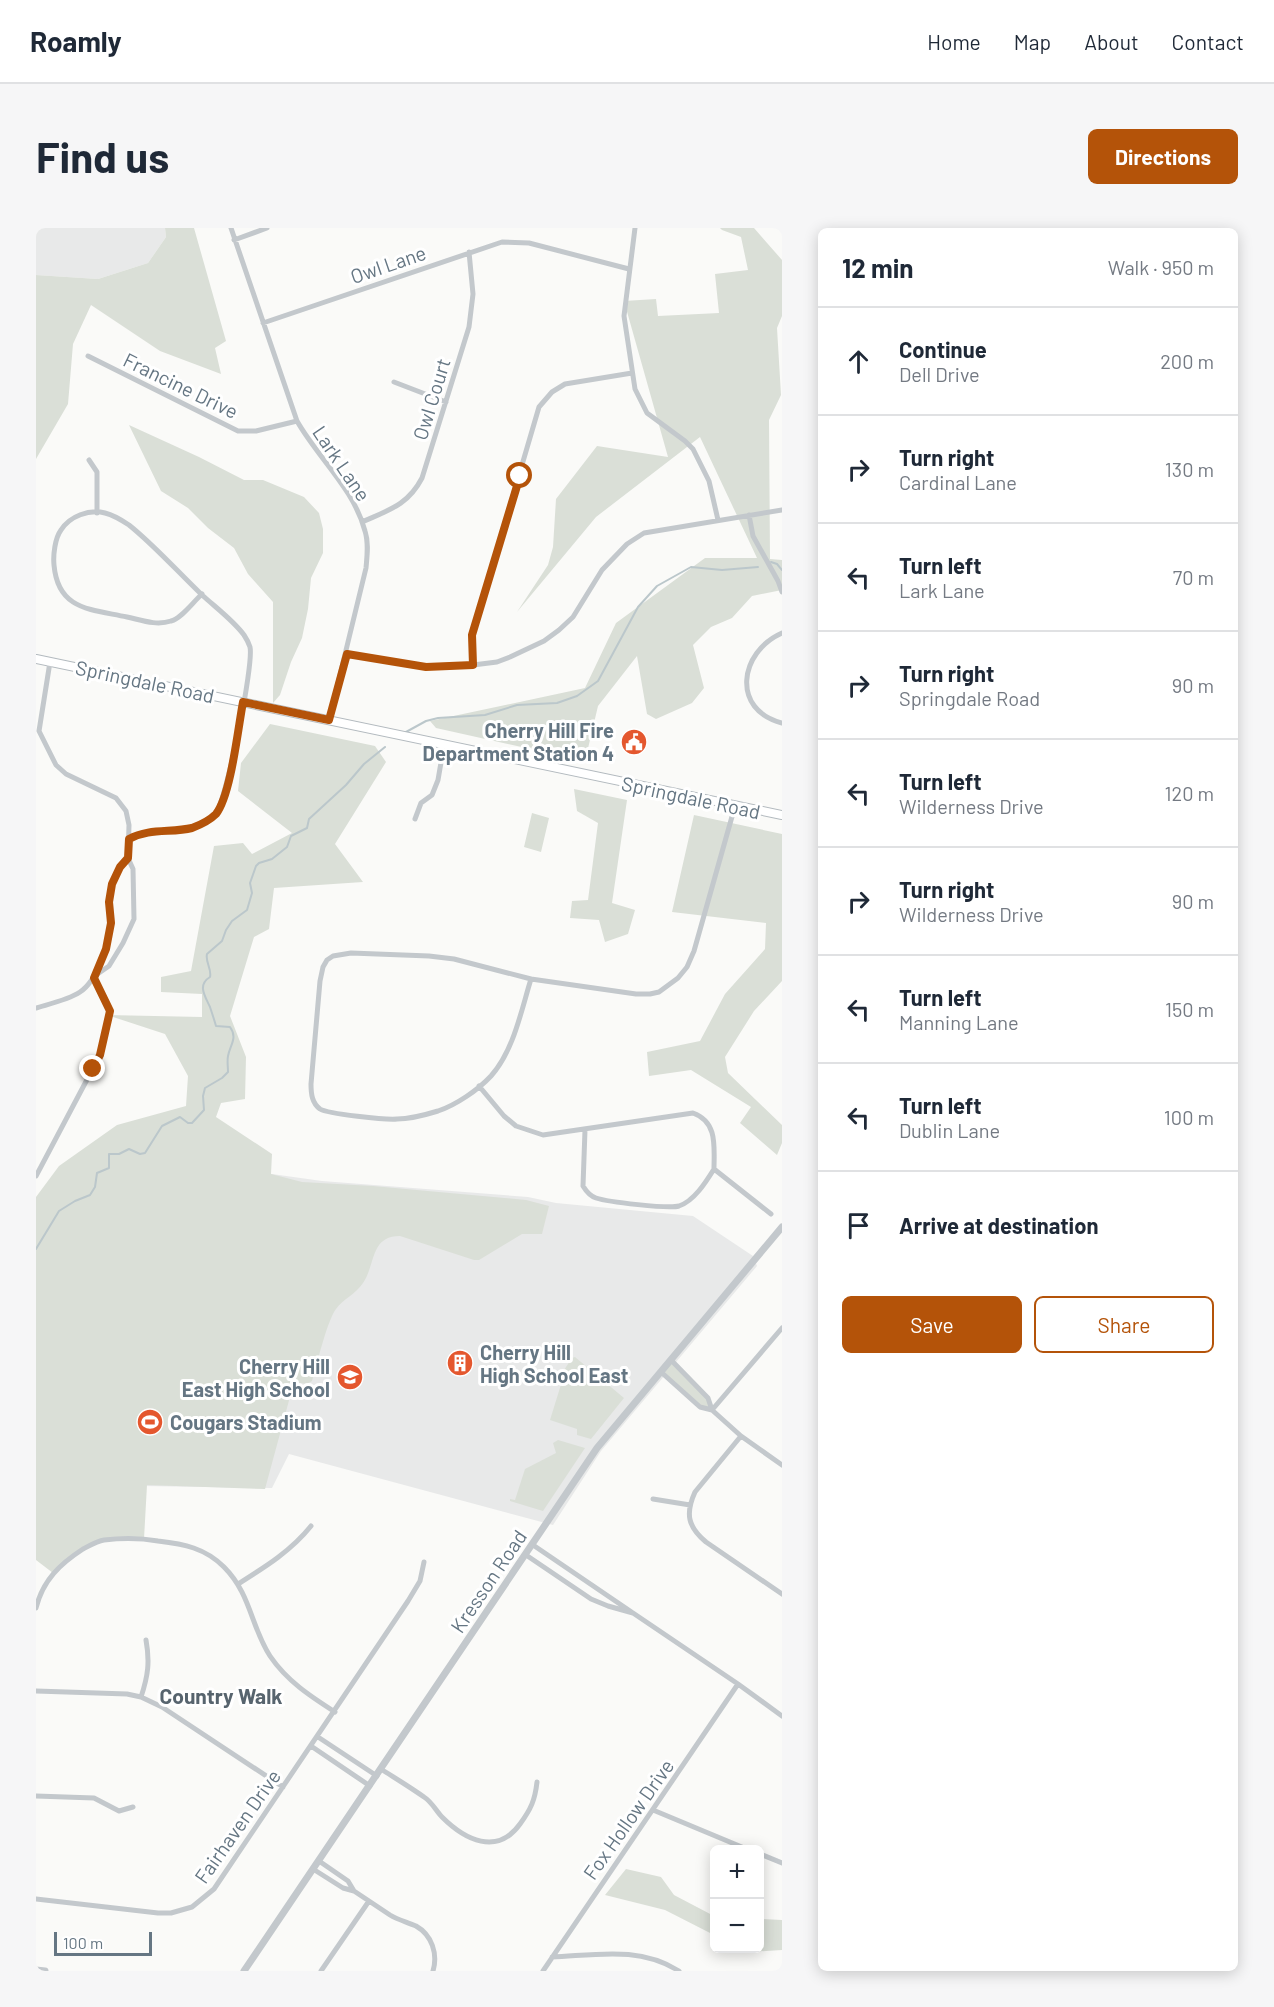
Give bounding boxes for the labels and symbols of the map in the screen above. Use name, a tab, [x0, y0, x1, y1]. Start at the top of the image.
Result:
street label: Owl Lane	[347, 240, 429, 288]
street label: Francine Drive	[120, 347, 242, 423]
street label: Owl Court	[407, 355, 455, 443]
street label: Lark Lane	[308, 421, 376, 505]
route start	[506, 462, 532, 488]
street label: Springdale Road	[73, 655, 217, 707]
place label: Cherry Hill Fire Department Station 4	[423, 718, 614, 765]
public building icon: Cherry Hill Fire Department Station 4	[619, 727, 649, 757]
street label: Springdale Road	[619, 771, 763, 823]
route end	[79, 1055, 105, 1081]
place label: Cherry Hill High School East	[480, 1340, 628, 1387]
building icon: Cherry Hill High School East	[445, 1348, 475, 1378]
place label: Cherry Hill East High School	[182, 1354, 330, 1401]
school or university icon: Cherry Hill East High School	[335, 1362, 365, 1392]
sports icon: Cougars Stadium	[135, 1407, 165, 1437]
place label: Cougars Stadium	[170, 1410, 321, 1434]
street label: Kresson Road	[445, 1525, 531, 1637]
district label: Country Walk	[159, 1683, 283, 1708]
street label: Fox Hollow Drive	[578, 1754, 678, 1884]
street label: Fairhaven Drive	[189, 1764, 285, 1888]
scale bar	[54, 1929, 152, 1956]

